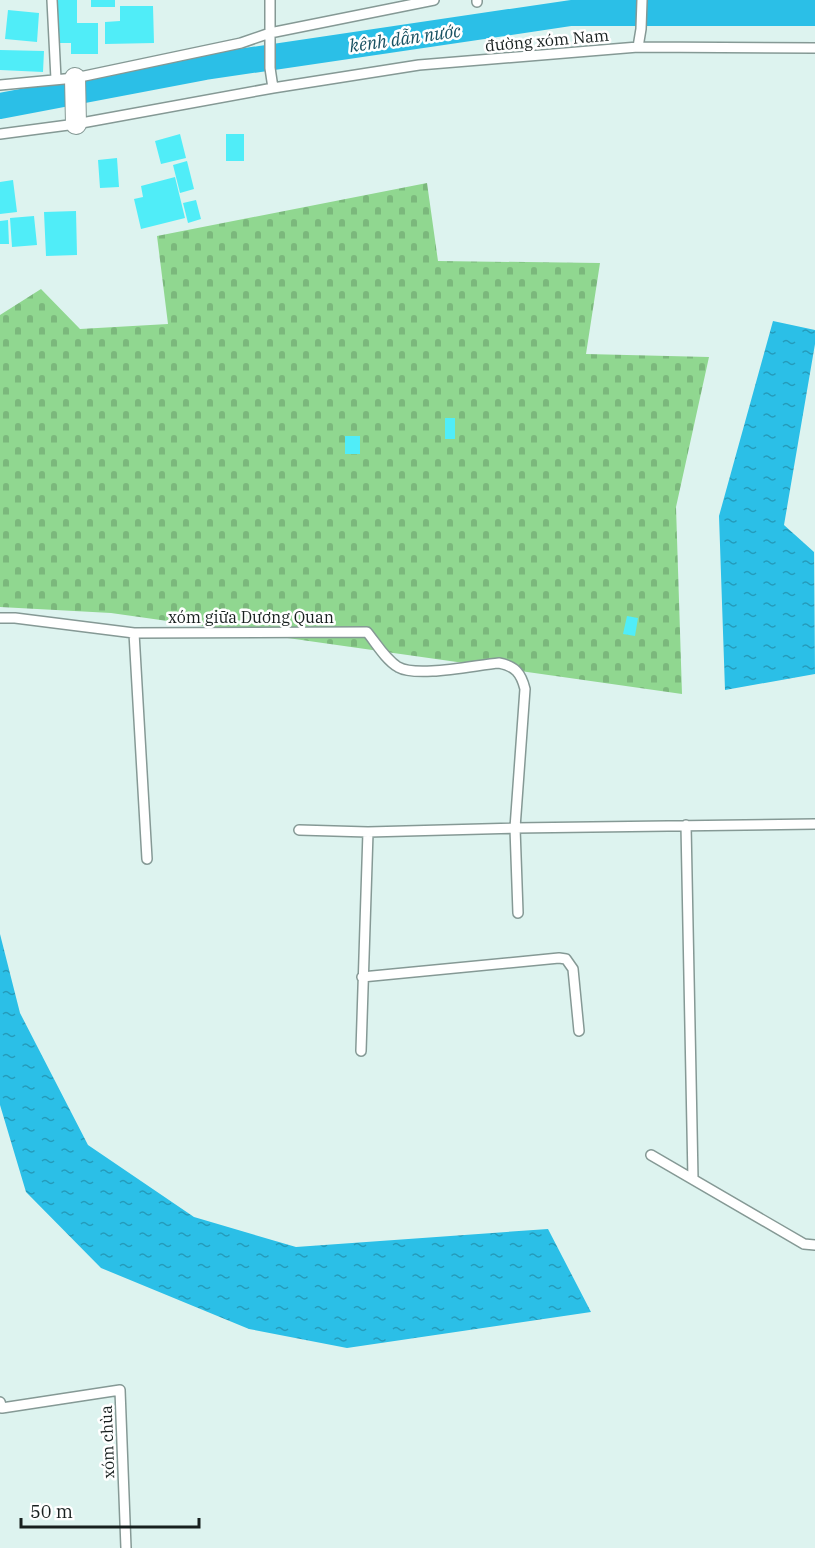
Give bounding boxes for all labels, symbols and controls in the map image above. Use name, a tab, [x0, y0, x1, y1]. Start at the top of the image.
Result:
water label: kênh dẫn nước	[348, 19, 462, 57]
street label: đường xóm Nam	[484, 25, 610, 55]
street label: xóm giữa Dương Quan	[168, 607, 334, 627]
street label: xóm chùa	[96, 1405, 118, 1479]
scale bar	[21, 1491, 200, 1529]
text: 50 m	[30, 1500, 73, 1523]

